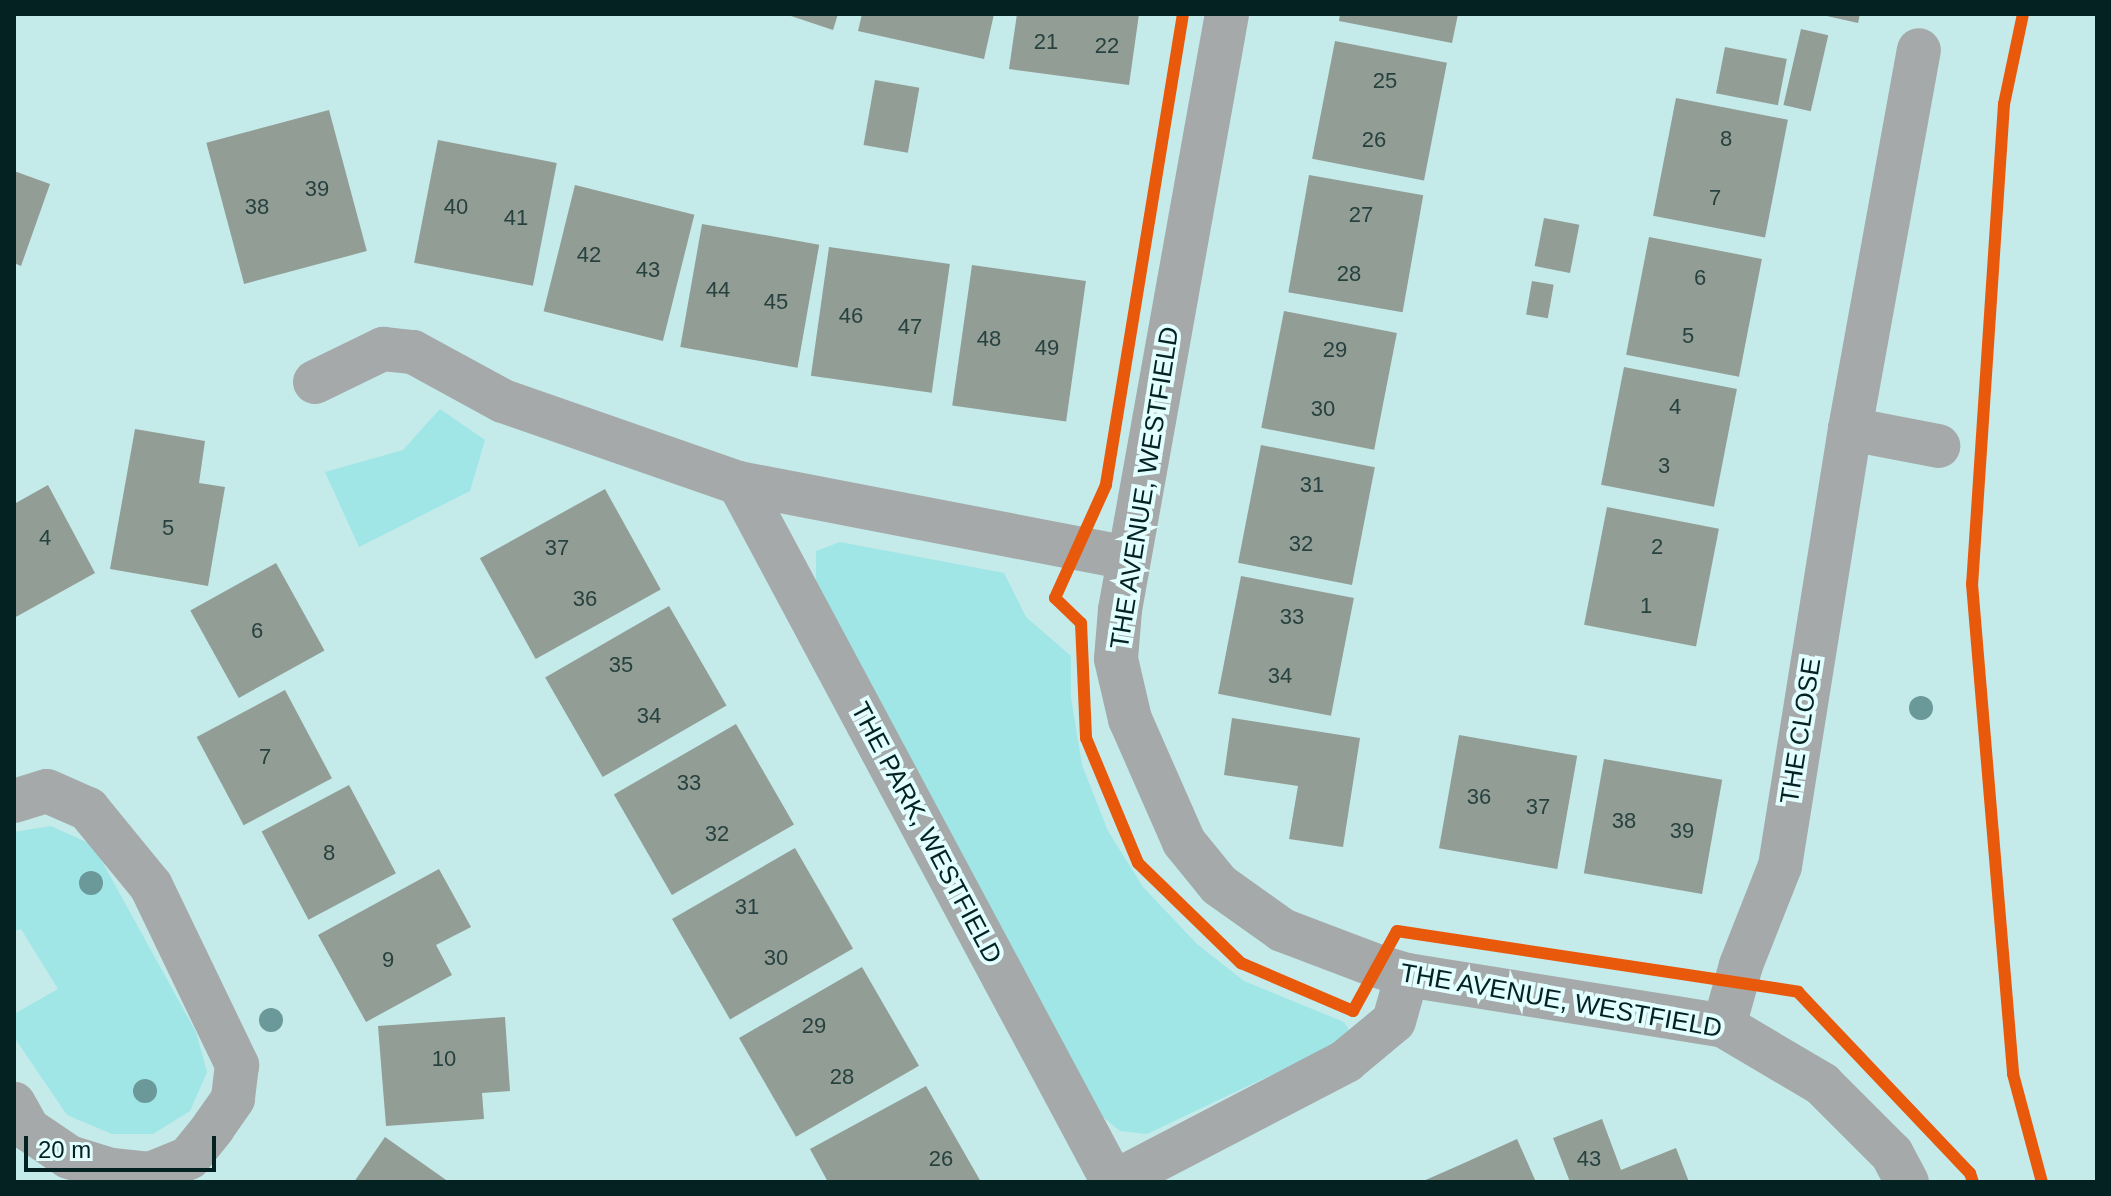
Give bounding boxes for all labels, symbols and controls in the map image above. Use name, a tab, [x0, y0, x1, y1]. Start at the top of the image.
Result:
house number: 21	[1034, 29, 1058, 55]
house number: 22	[1095, 33, 1119, 59]
house number: 25	[1373, 68, 1397, 94]
house number: 8	[1720, 126, 1732, 152]
house number: 26	[1362, 127, 1386, 153]
house number: 39	[305, 176, 329, 202]
house number: 7	[1709, 185, 1721, 211]
house number: 38	[245, 194, 269, 220]
house number: 40	[444, 194, 468, 220]
house number: 27	[1349, 202, 1373, 228]
house number: 41	[504, 205, 528, 231]
house number: 42	[577, 242, 601, 268]
house number: 43	[636, 257, 660, 283]
house number: 28	[1337, 261, 1361, 287]
house number: 6	[1694, 265, 1706, 291]
house number: 44	[706, 277, 730, 303]
house number: 45	[764, 289, 788, 315]
house number: 46	[839, 303, 863, 329]
house number: 47	[898, 314, 922, 340]
house number: 5	[1682, 323, 1694, 349]
street label: THE AVENUE, WESTFIELD	[1104, 324, 1186, 652]
house number: 48	[977, 326, 1001, 352]
house number: 49	[1035, 335, 1059, 361]
house number: 29	[1323, 337, 1347, 363]
house number: 4	[1669, 394, 1681, 420]
house number: 30	[1311, 396, 1335, 422]
house number: 3	[1658, 453, 1670, 479]
house number: 31	[1300, 472, 1324, 498]
house number: 5	[162, 515, 174, 541]
house number: 4	[39, 525, 51, 551]
house number: 32	[1289, 531, 1313, 557]
house number: 2	[1651, 534, 1663, 560]
house number: 37	[545, 535, 569, 561]
house number: 36	[573, 586, 597, 612]
house number: 1	[1640, 593, 1652, 619]
house number: 33	[1280, 604, 1304, 630]
house number: 6	[251, 618, 263, 644]
house number: 35	[609, 652, 633, 678]
street label: THE CLOSE	[1774, 656, 1828, 806]
house number: 34	[1268, 663, 1292, 689]
street label: THE PARK, WESTFIELD	[844, 697, 1008, 969]
house number: 34	[637, 703, 661, 729]
house number: 7	[259, 744, 271, 770]
house number: 33	[677, 770, 701, 796]
house number: 36	[1467, 784, 1491, 810]
house number: 37	[1526, 794, 1550, 820]
house number: 38	[1612, 808, 1636, 834]
house number: 39	[1670, 818, 1694, 844]
house number: 32	[705, 821, 729, 847]
house number: 8	[323, 840, 335, 866]
house number: 31	[735, 894, 759, 920]
house number: 30	[764, 945, 788, 971]
house number: 9	[382, 947, 394, 973]
street label: THE AVENUE, WESTFIELD	[1397, 957, 1725, 1045]
house number: 29	[802, 1013, 826, 1039]
house number: 10	[432, 1046, 456, 1072]
house number: 28	[830, 1064, 854, 1090]
scale bar	[28, 1120, 220, 1170]
text: 20 m	[38, 1136, 91, 1163]
house number: 26	[929, 1146, 953, 1172]
house number: 43	[1577, 1146, 1601, 1172]

